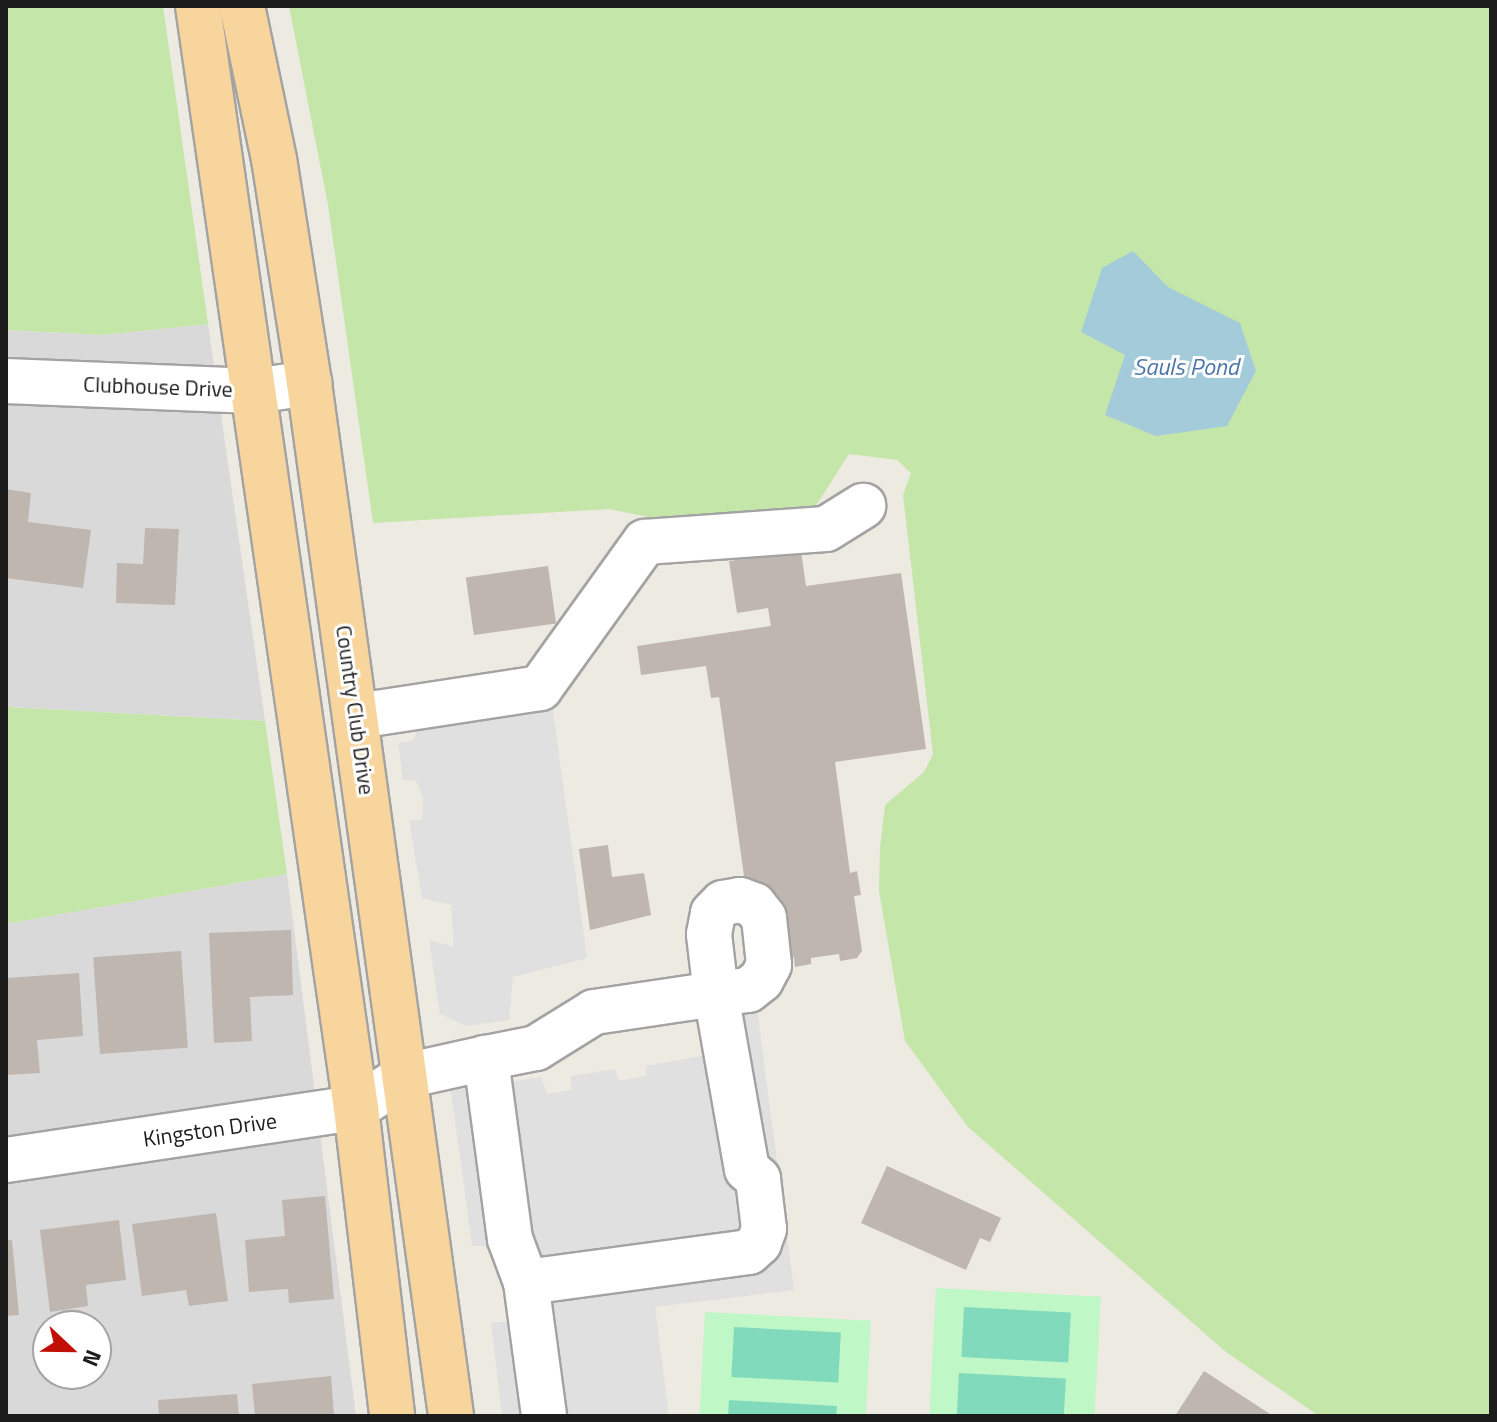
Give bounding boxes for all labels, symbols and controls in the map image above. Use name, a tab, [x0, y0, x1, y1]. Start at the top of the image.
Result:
water label: Sauls Pond	[1133, 353, 1239, 381]
street label: Clubhouse Drive	[83, 371, 233, 403]
street label: Country Club Drive	[330, 624, 380, 796]
street label: Kingston Drive	[141, 1108, 279, 1152]
north arrow	[32, 1310, 112, 1390]
text: N	[74, 1345, 111, 1372]

